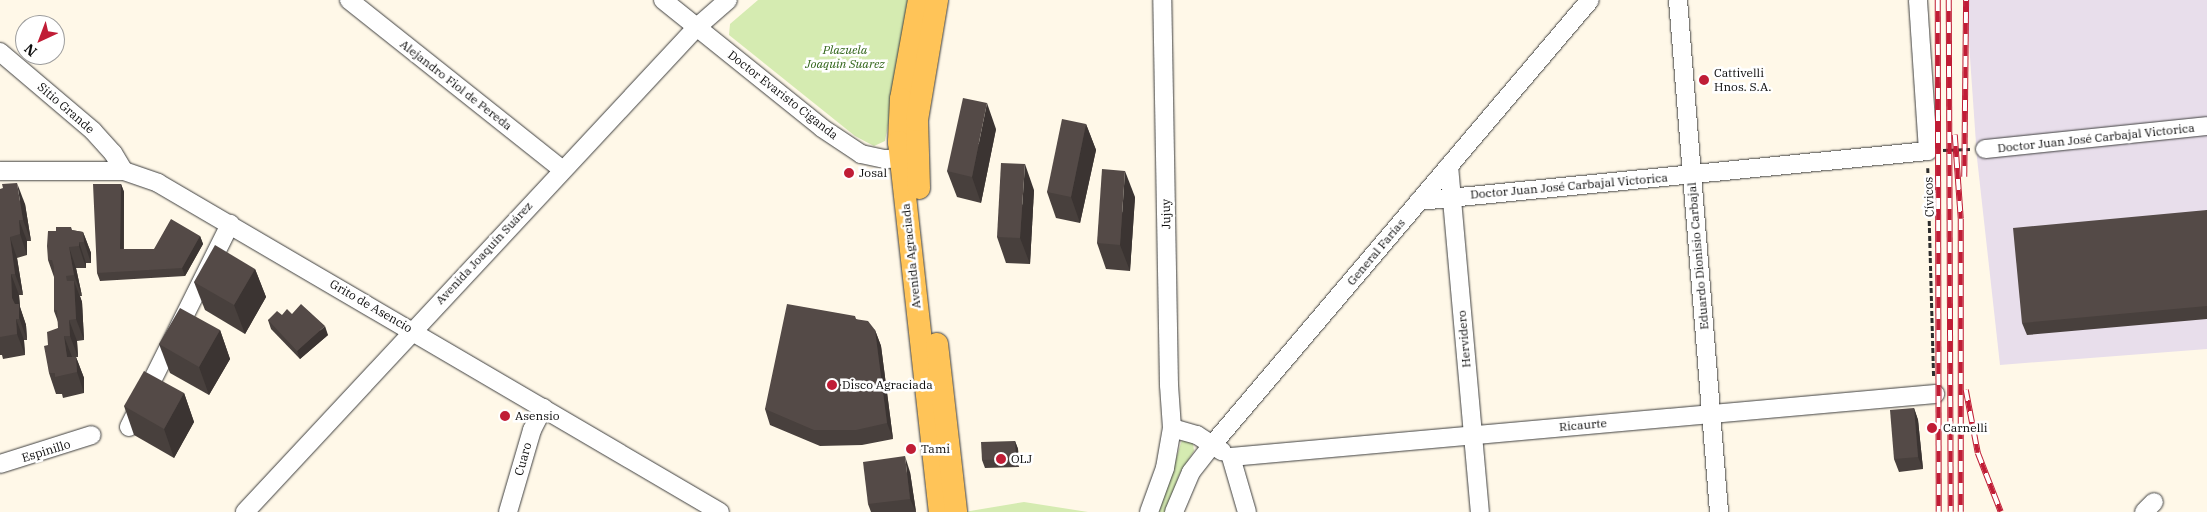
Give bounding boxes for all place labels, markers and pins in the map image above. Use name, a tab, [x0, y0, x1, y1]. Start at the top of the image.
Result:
place label: Cattivelli Hnos. S.A.	[1714, 66, 1772, 94]
marker: Cattivelli Hnos. S.A.	[1698, 74, 1710, 86]
place label: Josal	[859, 166, 887, 180]
marker: Josal	[843, 167, 855, 179]
place label: Disco Agraciada	[842, 378, 933, 392]
marker: Disco Agraciada	[826, 379, 838, 391]
place label: Asensio	[515, 409, 560, 423]
marker: Asensio	[499, 410, 511, 422]
marker: Carnelli	[1925, 421, 1939, 435]
place label: Carnelli	[1943, 421, 1988, 435]
place label: Tami	[921, 442, 950, 456]
marker: Tami	[905, 443, 917, 455]
place label: OLJ	[1011, 452, 1032, 466]
marker: OLJ	[995, 453, 1007, 465]

